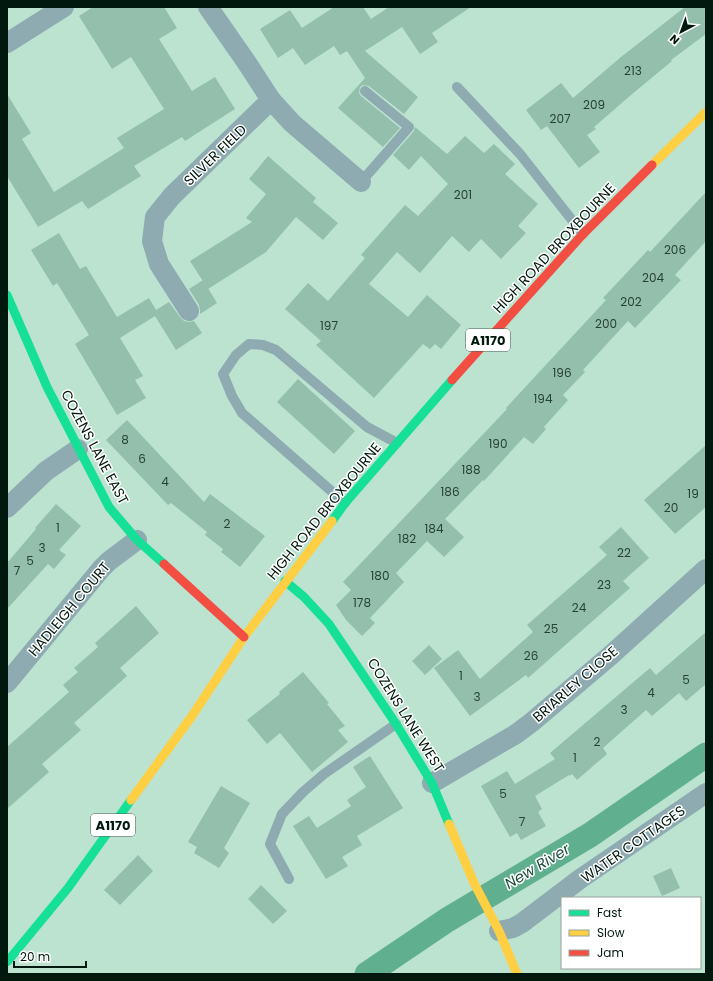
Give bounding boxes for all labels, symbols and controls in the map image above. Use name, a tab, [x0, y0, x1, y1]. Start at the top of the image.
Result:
north arrow	[661, 12, 701, 52]
text: N	[666, 31, 683, 48]
house number: 213	[624, 62, 642, 79]
house number: 209	[583, 96, 605, 113]
house number: 207	[550, 110, 571, 127]
street label: SILVER FIELD	[179, 120, 251, 190]
street label: HIGH ROAD BROXBOURNE	[488, 179, 620, 317]
house number: 201	[454, 186, 472, 203]
house number: 206	[664, 241, 686, 258]
house number: 204	[642, 269, 664, 286]
house number: 202	[620, 293, 642, 310]
house number: 200	[595, 315, 617, 332]
house number: 197	[320, 317, 338, 334]
road number: A1170	[466, 329, 510, 351]
house number: 196	[552, 364, 572, 381]
street label: COZENS LANE EAST	[56, 386, 134, 508]
house number: 194	[534, 390, 553, 407]
house number: 8	[121, 431, 129, 448]
house number: 190	[489, 435, 507, 452]
street label: HIGH ROAD BROXBOURNE	[262, 438, 386, 584]
house number: 6	[138, 450, 146, 467]
house number: 188	[462, 461, 480, 478]
house number: 4	[161, 473, 169, 490]
house number: 186	[440, 483, 460, 500]
house number: 19	[687, 485, 699, 502]
house number: 20	[664, 499, 678, 516]
house number: 2	[224, 515, 231, 532]
house number: 1	[56, 519, 60, 536]
house number: 184	[425, 520, 444, 537]
house number: 182	[398, 530, 416, 547]
house number: 3	[38, 539, 46, 556]
house number: 22	[617, 544, 631, 561]
house number: 5	[26, 552, 34, 569]
street label: HADLEIGH COURT	[24, 557, 115, 660]
house number: 7	[14, 562, 21, 579]
house number: 180	[371, 567, 389, 584]
house number: 23	[597, 576, 611, 593]
house number: 178	[353, 594, 371, 611]
house number: 24	[572, 599, 587, 616]
house number: 25	[544, 620, 558, 637]
street label: BRIARLEY CLOSE	[528, 641, 622, 727]
house number: 26	[524, 647, 538, 664]
street label: COZENS LANE WEST	[363, 654, 449, 776]
house number: 1	[459, 667, 463, 684]
house number: 5	[682, 671, 690, 688]
house number: 4	[647, 684, 655, 701]
house number: 3	[473, 688, 481, 705]
house number: 3	[620, 701, 628, 718]
house number: 2	[594, 733, 601, 750]
house number: 1	[573, 749, 577, 766]
house number: 5	[499, 785, 507, 802]
street label: WATER COTTAGES	[577, 801, 689, 887]
house number: 7	[519, 813, 526, 830]
road number: A1170	[91, 814, 135, 836]
water label: New River	[500, 838, 574, 894]
legend	[561, 897, 701, 969]
text: Fast	[597, 904, 622, 921]
text: Slow	[597, 924, 625, 941]
scale bar	[14, 943, 86, 969]
text: Jam	[597, 944, 624, 961]
text: 20 m	[20, 948, 50, 965]

